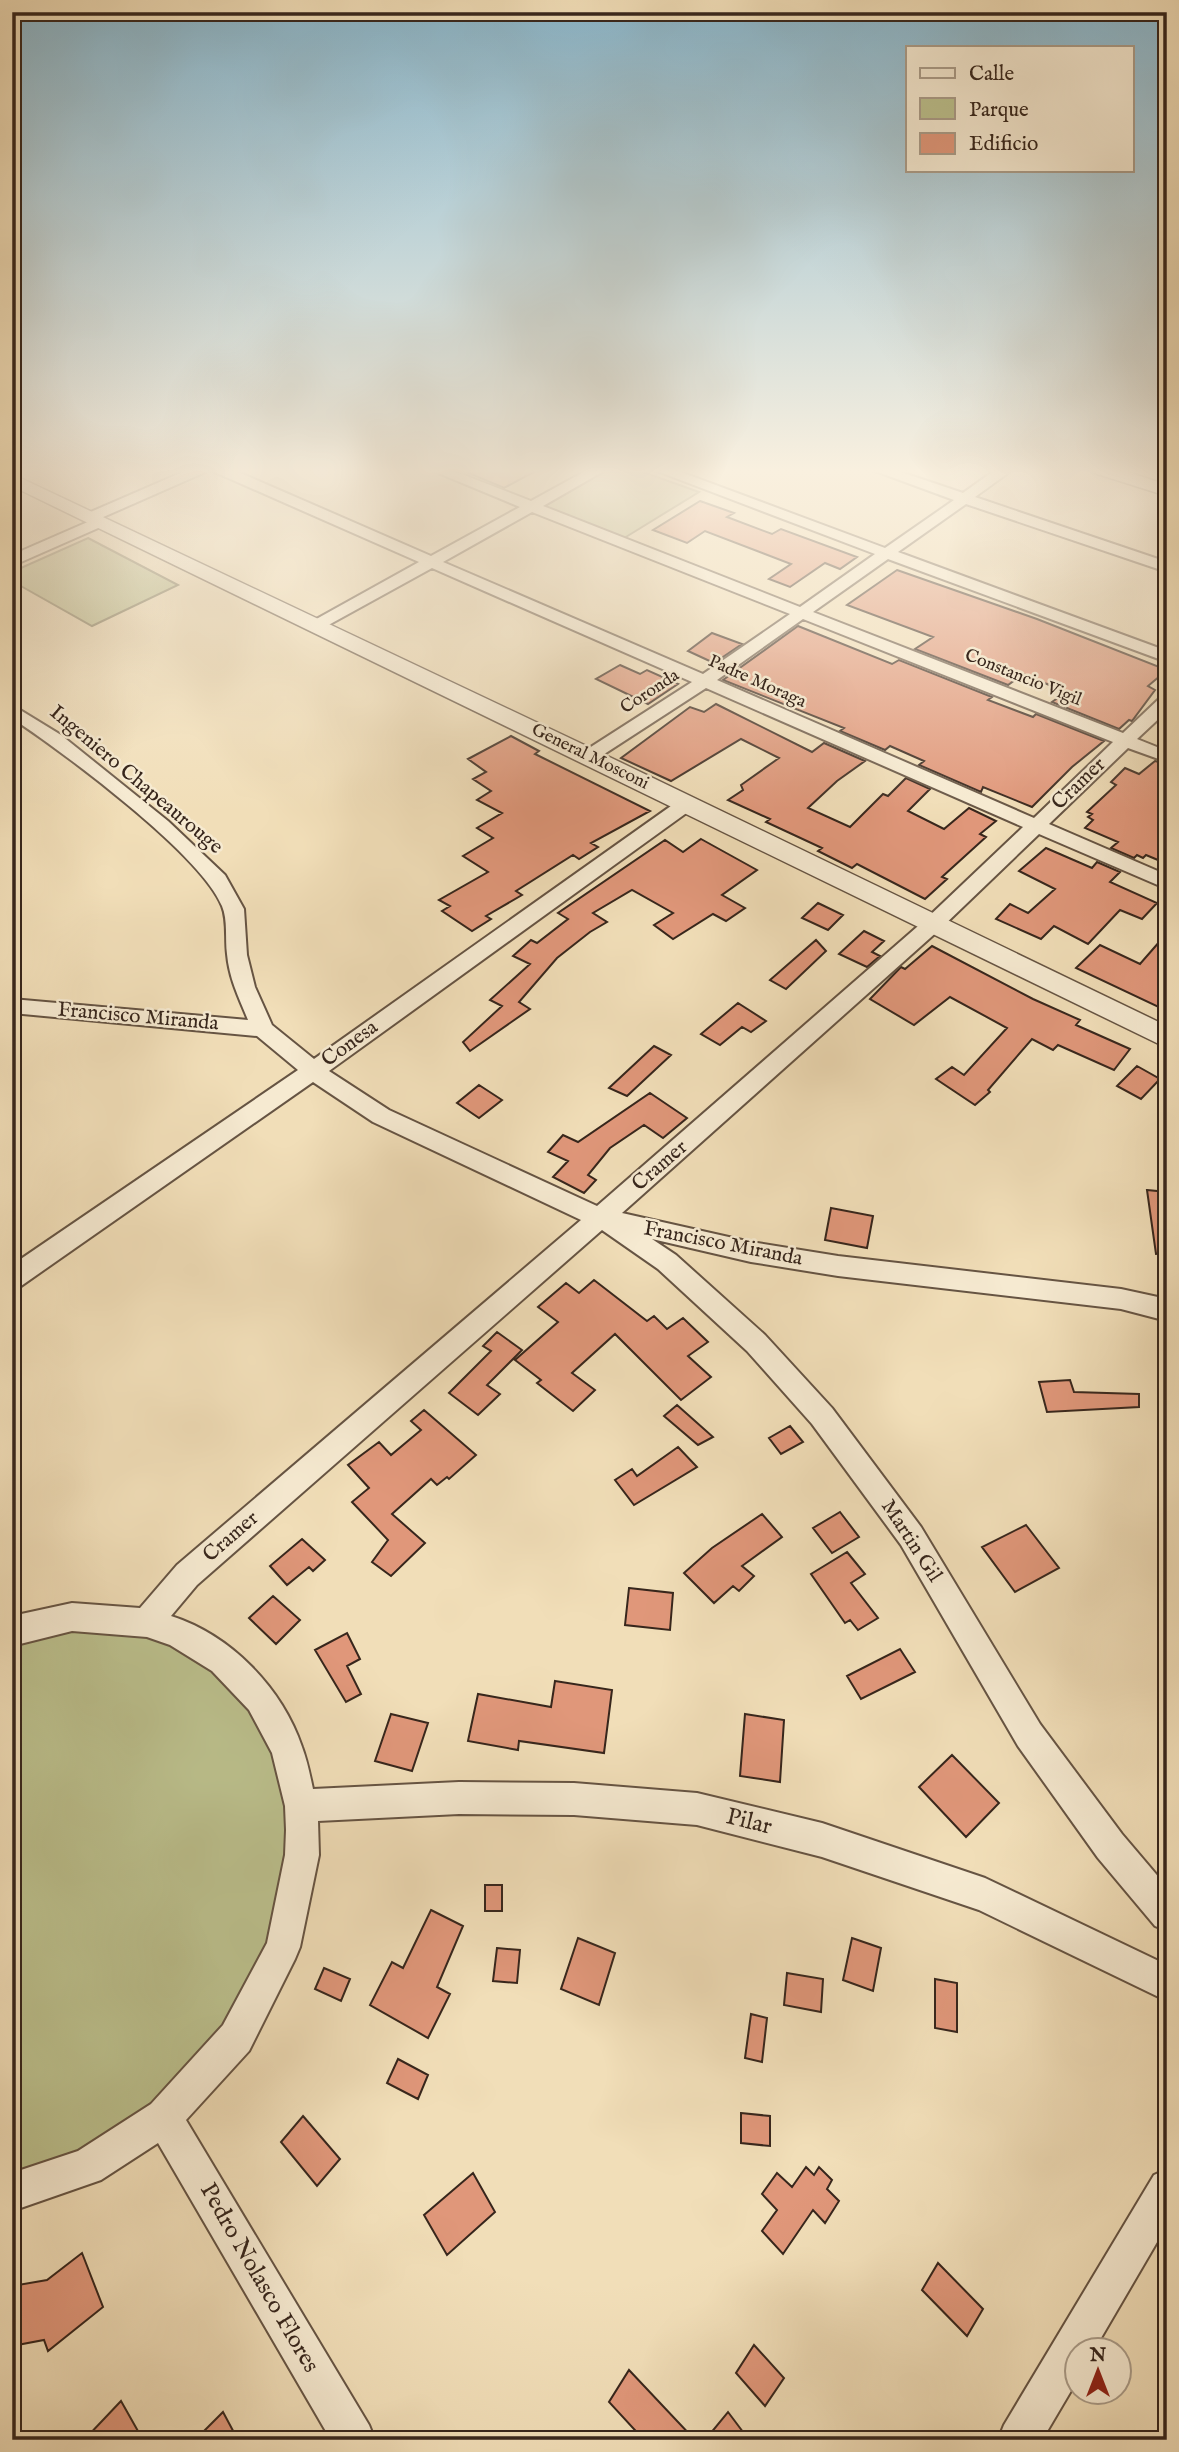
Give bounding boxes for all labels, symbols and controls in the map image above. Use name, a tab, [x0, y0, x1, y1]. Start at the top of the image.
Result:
legend	[906, 46, 1134, 172]
text: Calle	[969, 61, 1014, 88]
text: Parque	[969, 97, 1029, 124]
text: Edificio	[969, 131, 1038, 158]
street label: Constancio Vigil	[961, 644, 1085, 712]
street label: Padre Moraga	[704, 650, 810, 714]
street label: Coronda	[616, 664, 684, 720]
street label: Ingeniero Chapeaurouge	[44, 699, 229, 861]
street label: General Mosconi	[527, 719, 653, 796]
street label: Cramer	[1046, 751, 1112, 816]
street label: Francisco Miranda	[56, 997, 221, 1038]
street label: Conesa	[316, 1014, 384, 1074]
street label: Cramer	[627, 1134, 694, 1198]
street label: Francisco Miranda	[641, 1215, 806, 1273]
street label: Martin Gil	[874, 1495, 948, 1588]
street label: Cramer	[198, 1505, 265, 1569]
street label: Pilar	[723, 1801, 775, 1843]
street label: Pedro Nolasco Flores	[192, 2178, 326, 2378]
north arrow	[1064, 2336, 1134, 2406]
text: N	[1089, 2344, 1107, 2368]

